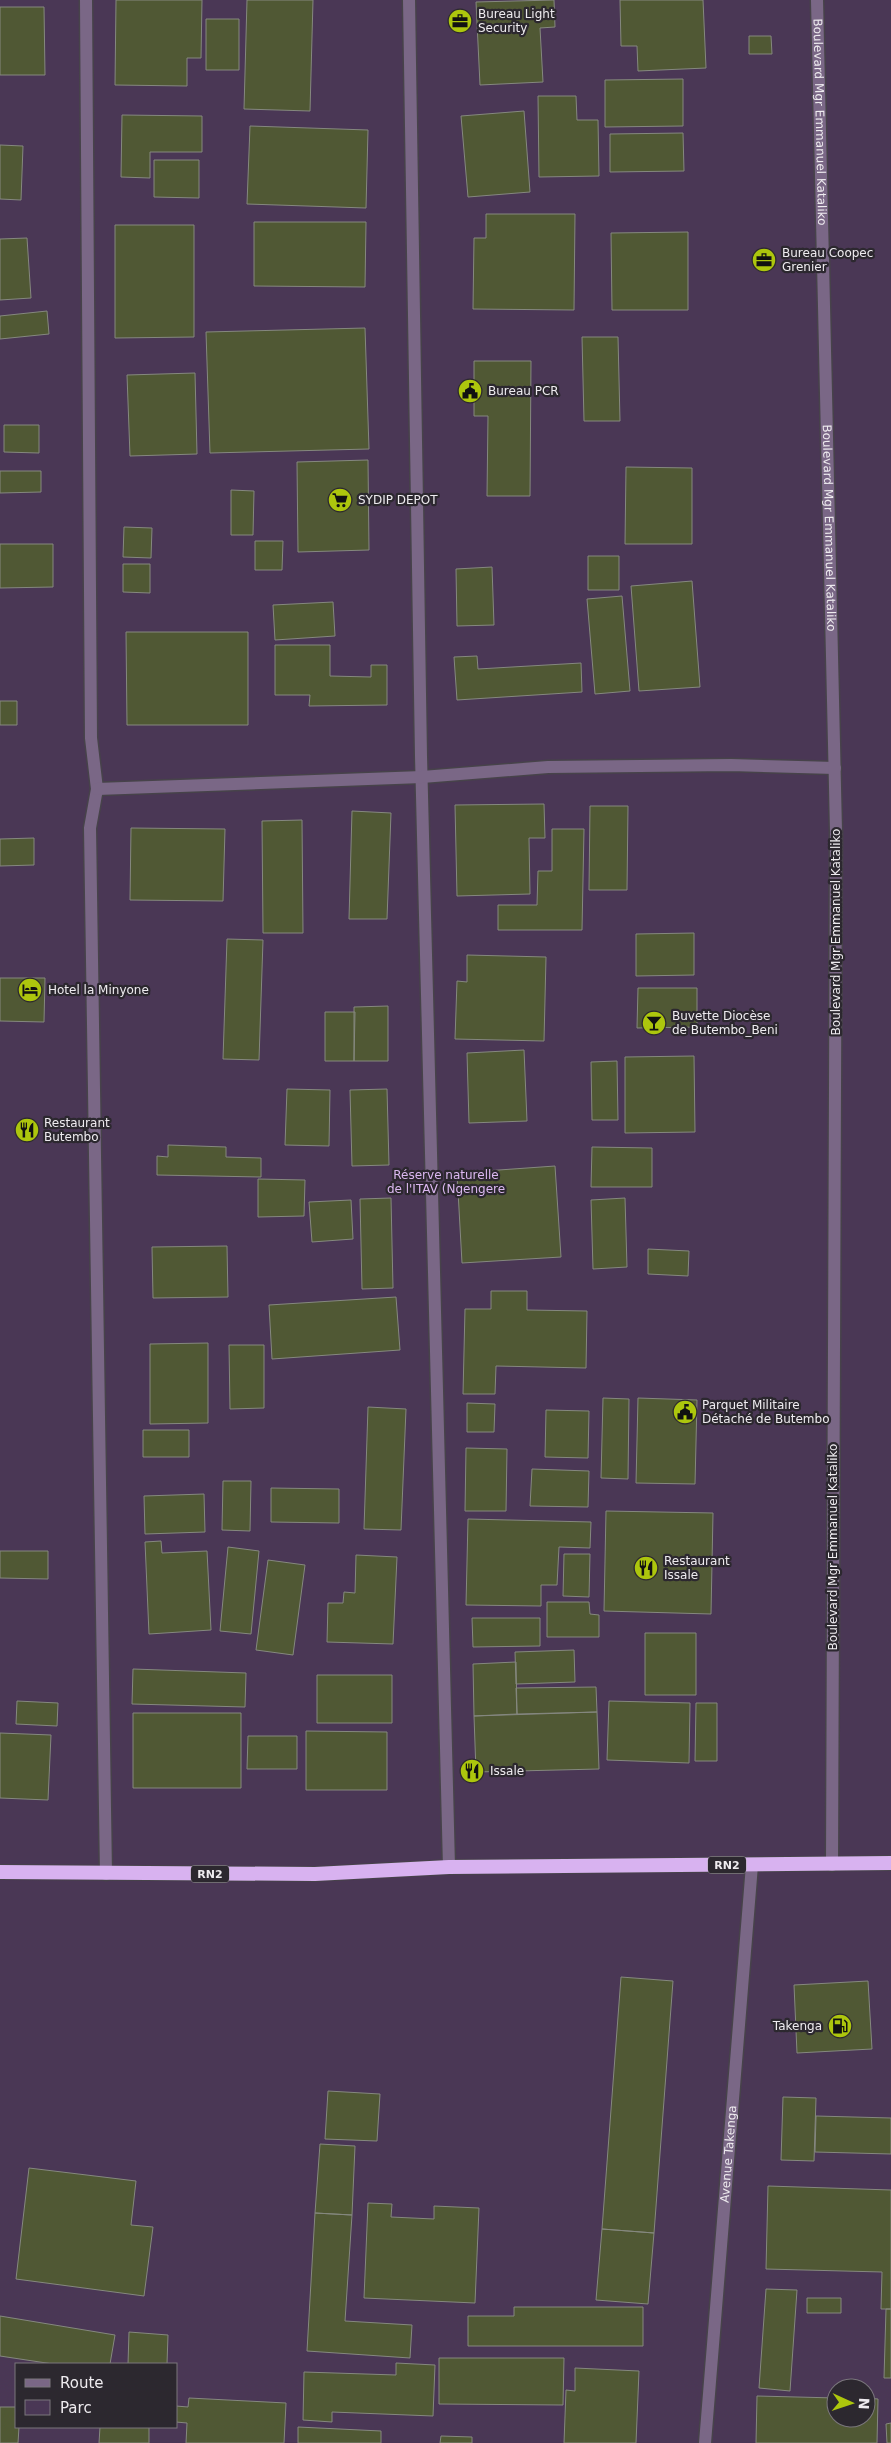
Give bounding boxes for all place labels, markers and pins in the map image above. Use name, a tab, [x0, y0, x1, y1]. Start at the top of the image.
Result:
place label: Bureau Light Security	[478, 7, 555, 35]
office icon: Bureau Light Security	[447, 8, 473, 34]
place label: Bureau Coopec Grenier	[782, 246, 873, 274]
office icon: Bureau Coopec Grenier	[751, 247, 777, 273]
public building icon: Bureau PCR	[457, 378, 483, 404]
place label: Bureau PCR	[488, 384, 559, 398]
supermarket icon: SYDIP DEPOT	[327, 487, 353, 513]
place label: SYDIP DEPOT	[358, 493, 438, 507]
hotel icon: Hotel la Minyone	[17, 977, 43, 1003]
place label: Hotel la Minyone	[48, 983, 149, 997]
place label: Buvette Diocèse de Butembo_Beni	[672, 1009, 778, 1037]
bar icon: Buvette Diocèse de Butembo_Beni	[641, 1010, 667, 1036]
place label: Restaurant Butembo	[44, 1116, 110, 1144]
restaurant icon: Restaurant Butembo	[14, 1117, 40, 1143]
place label: Parquet Militaire Détaché de Butembo	[702, 1398, 829, 1426]
public building icon: Parquet Militaire Détaché de Butembo	[672, 1399, 698, 1425]
place label: Restaurant Issale	[664, 1554, 730, 1582]
restaurant icon: Restaurant Issale	[633, 1555, 659, 1581]
restaurant icon: Issale	[459, 1758, 485, 1784]
place label: Issale	[490, 1764, 524, 1778]
fuel station icon: Takenga	[827, 2013, 853, 2039]
place label: Takenga	[772, 2019, 822, 2033]

